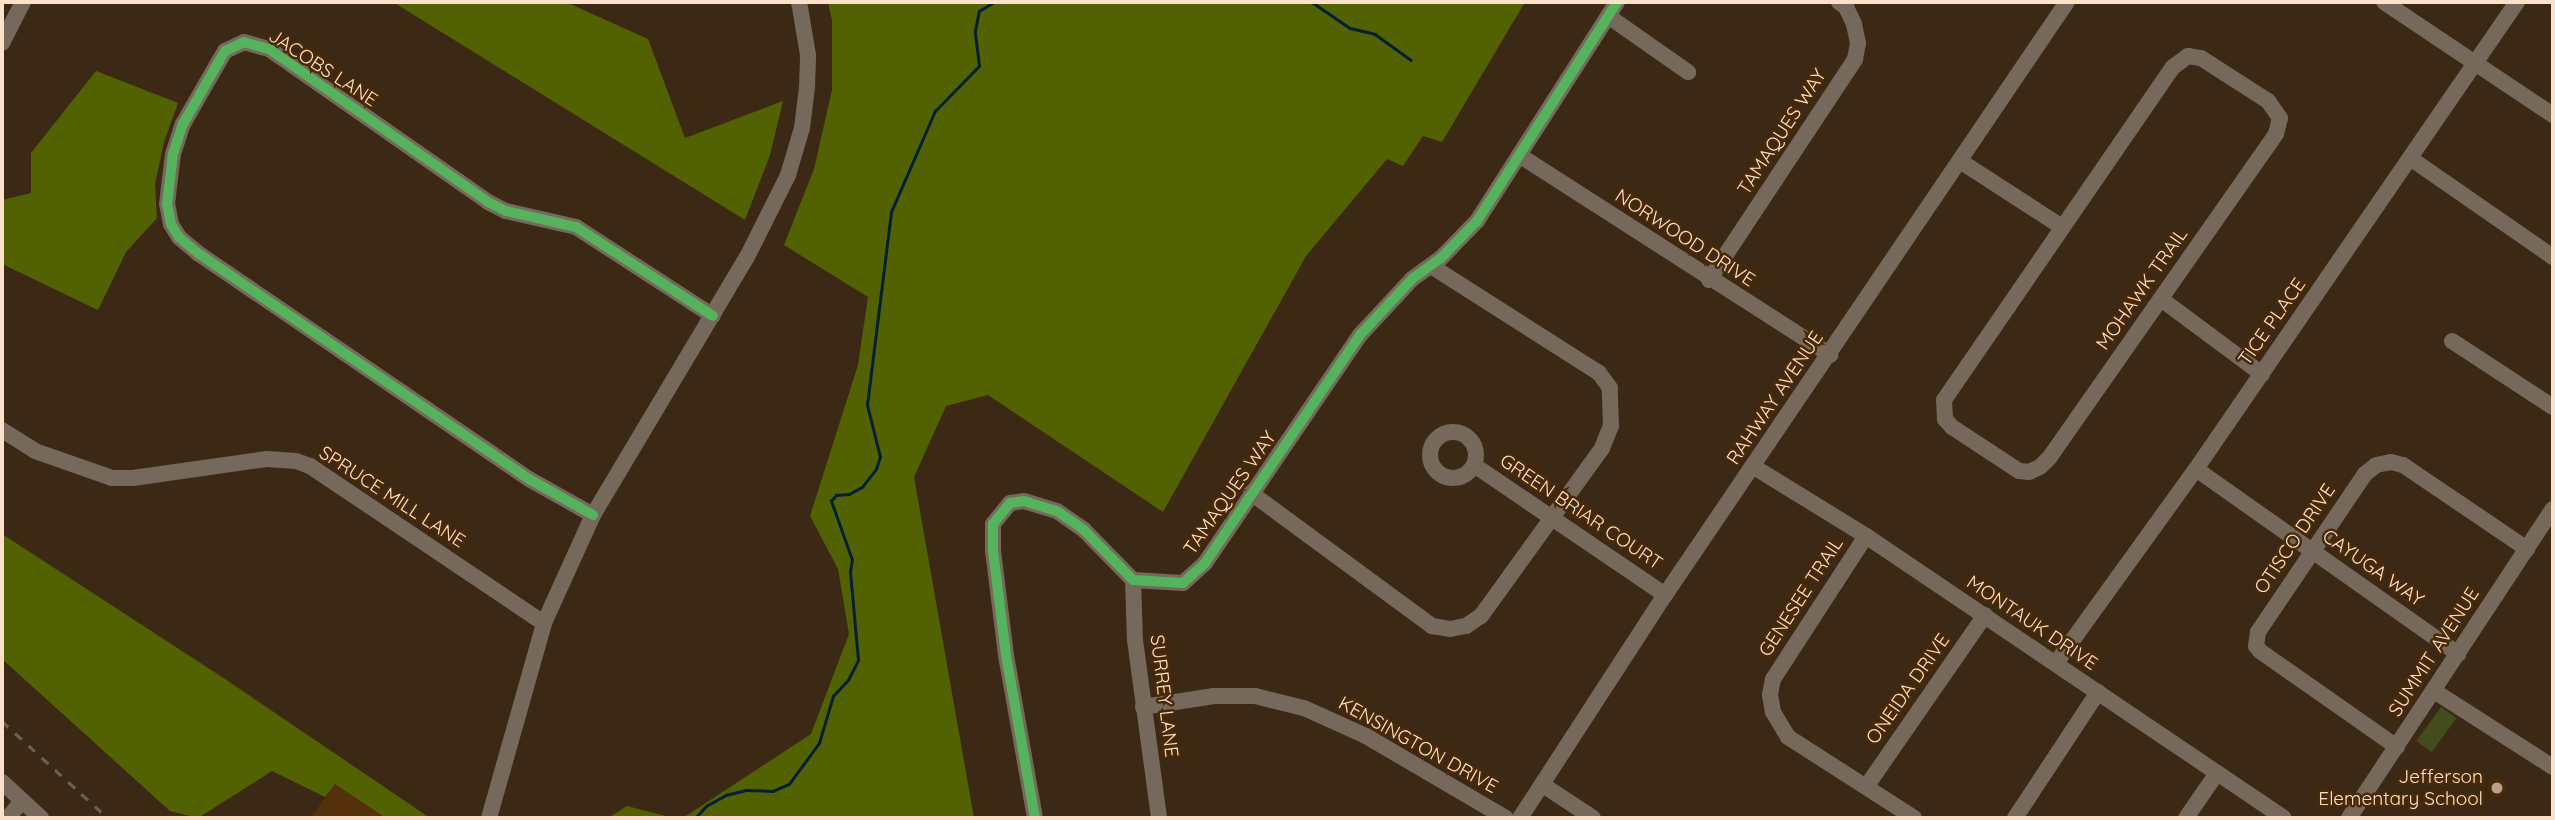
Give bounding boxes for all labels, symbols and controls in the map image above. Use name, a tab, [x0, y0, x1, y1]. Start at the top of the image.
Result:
street label: JACOBS LANE	[264, 24, 382, 112]
street label: TAMAQUES WAY	[1733, 65, 1831, 199]
street label: NORWOOD DRIVE	[1611, 184, 1759, 292]
street label: MOHAWK TRAIL	[2091, 224, 2193, 354]
street label: TICE PLACE	[2234, 274, 2310, 370]
street label: RAHWAY AVENUE	[1722, 327, 1828, 469]
street label: TAMAQUES WAY	[1179, 427, 1281, 559]
street label: SPRUCE MILL LANE	[315, 441, 469, 553]
street label: GREEN BRIAR COURT	[1495, 449, 1667, 575]
street label: OTISCO DRIVE	[2250, 480, 2340, 598]
street label: CAYUGA WAY	[2318, 525, 2428, 611]
street label: GENESEE TRAIL	[1754, 533, 1848, 661]
street label: MONTAUK DRIVE	[1962, 571, 2102, 675]
street label: SUMMIT AVENUE	[2384, 583, 2484, 721]
street label: ONEIDA DRIVE	[1862, 629, 1954, 749]
street label: SURREY LANE	[1145, 633, 1183, 759]
street label: KENSINGTON DRIVE	[1334, 692, 1502, 798]
place label: Jefferson Elementary School	[2318, 766, 2483, 810]
marker: Jefferson Elementary School	[2489, 780, 2505, 796]

